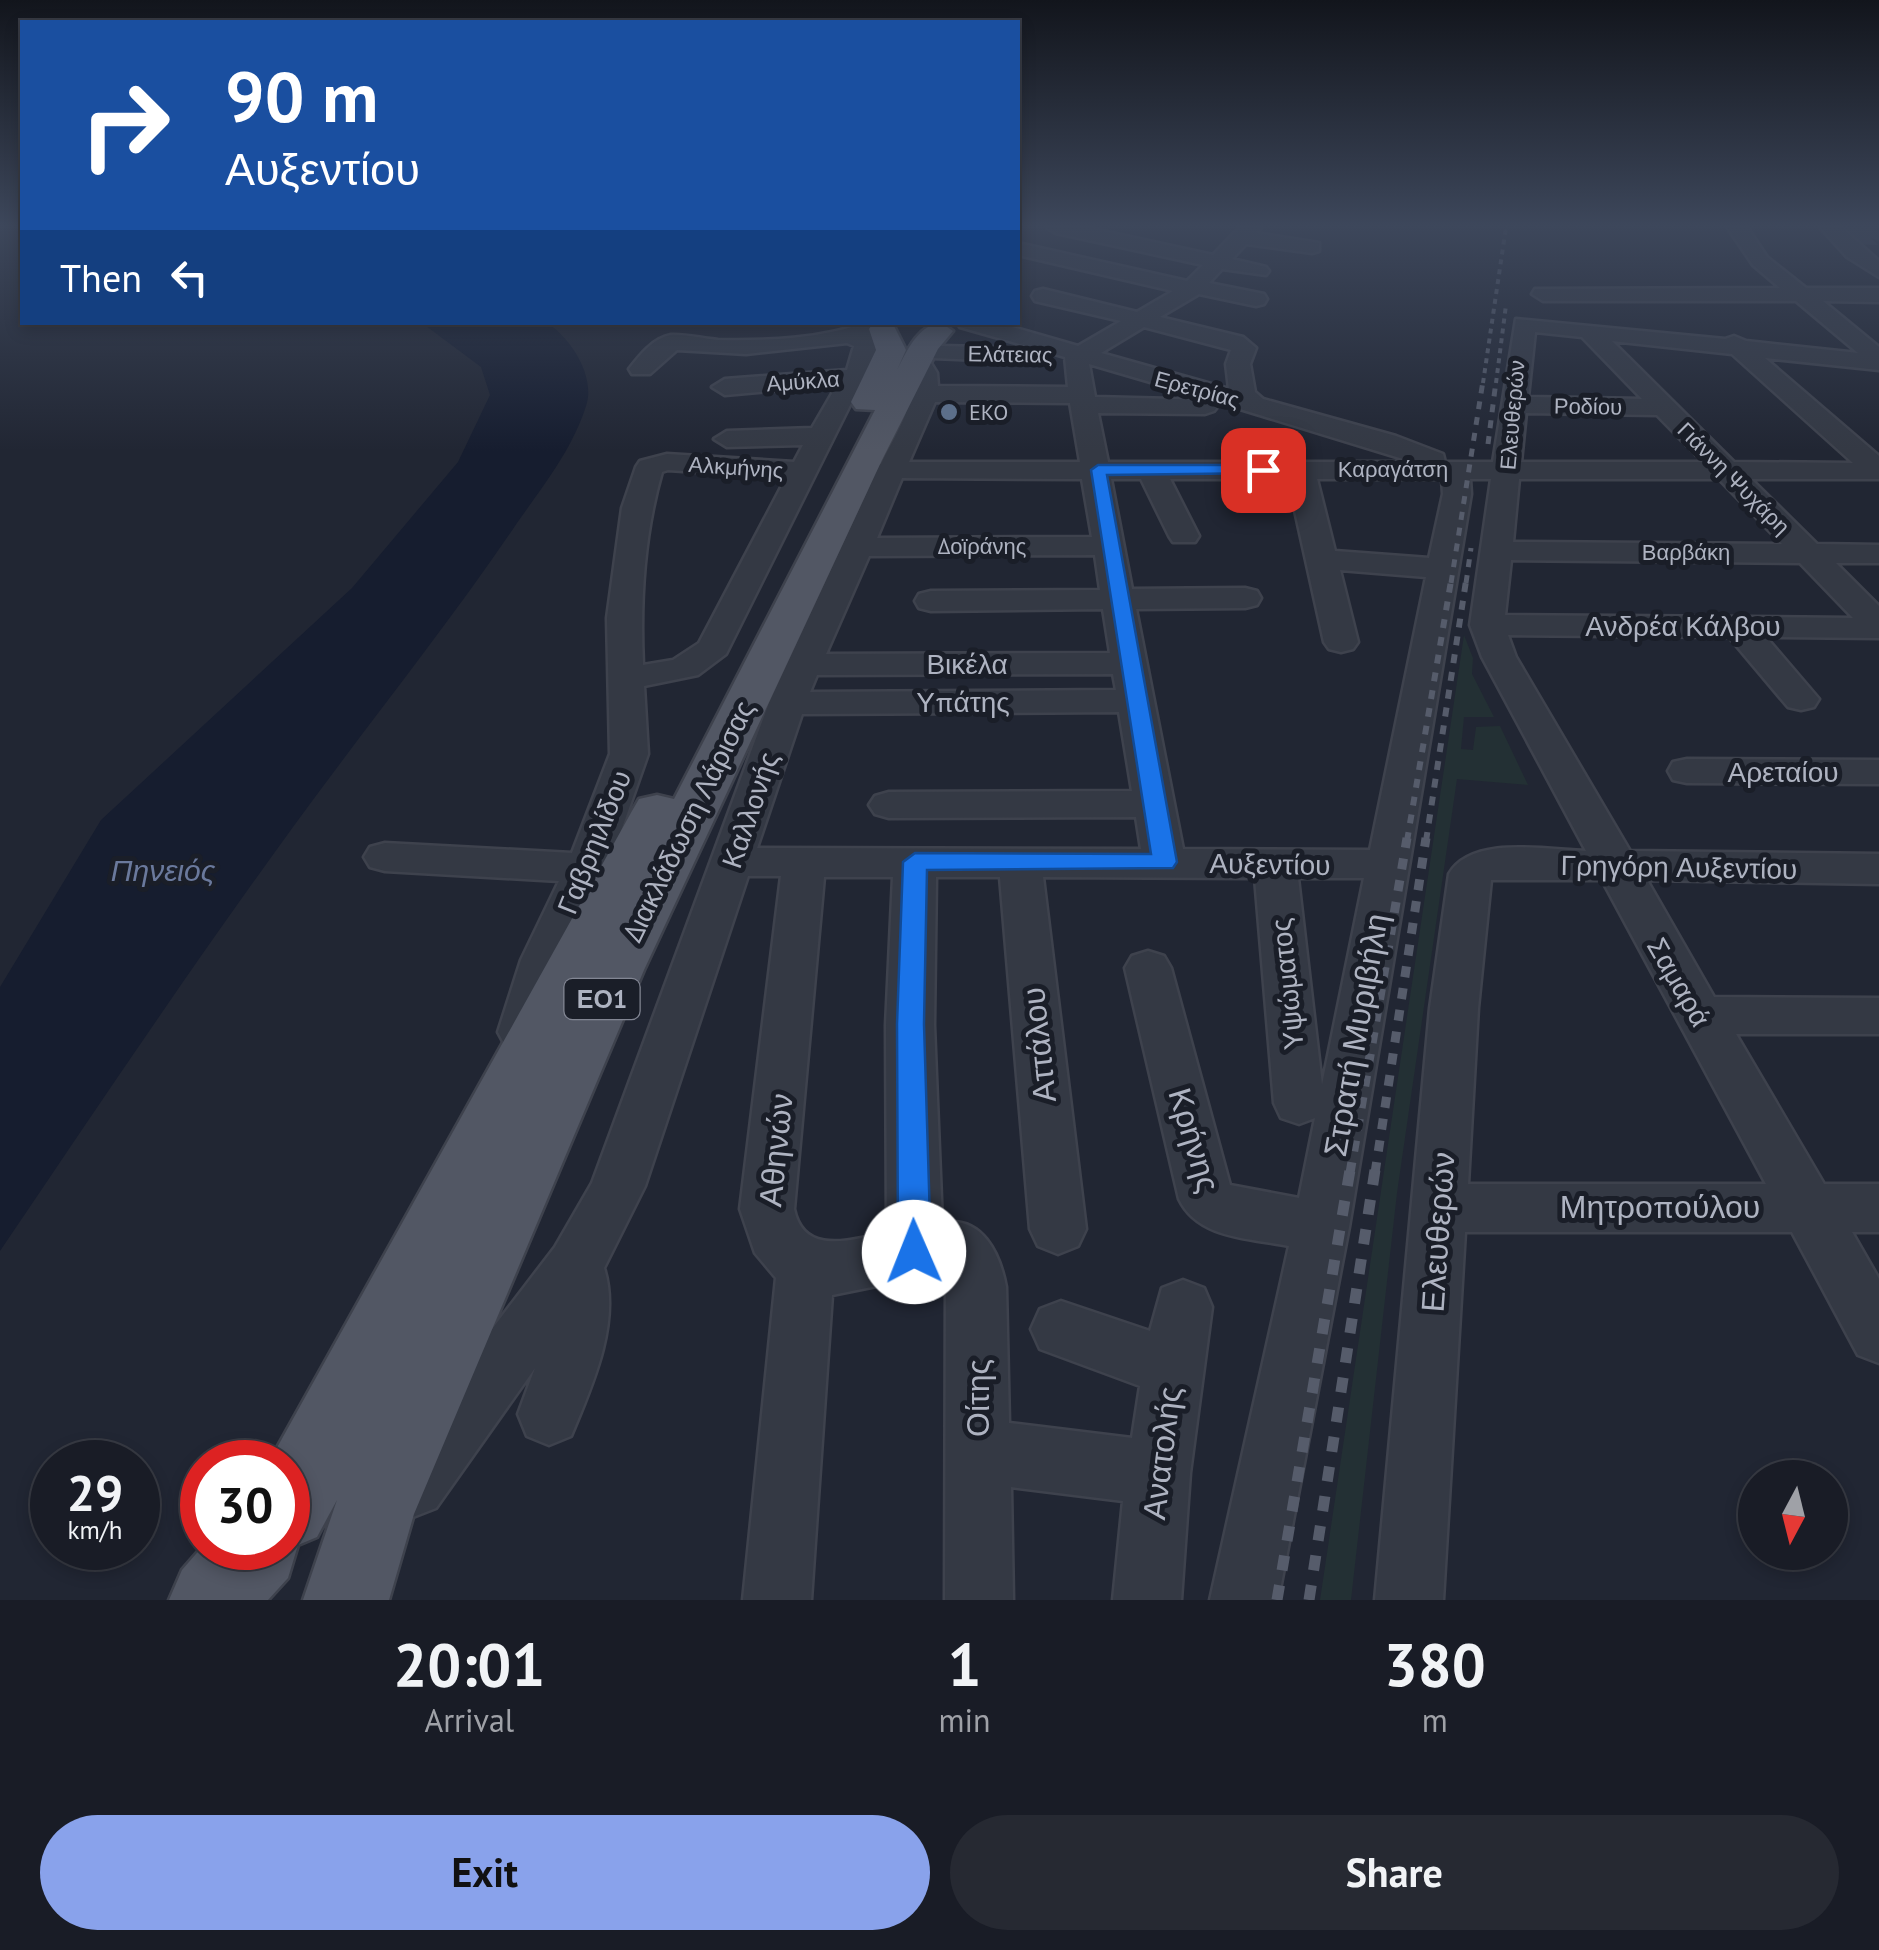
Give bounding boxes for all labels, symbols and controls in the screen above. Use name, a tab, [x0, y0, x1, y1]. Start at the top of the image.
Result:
text: 90 m	[225, 51, 378, 141]
icon: right	[60, 60, 190, 190]
text: Αυξεντίου	[225, 139, 420, 197]
icon: left	[162, 250, 217, 305]
text: Then	[60, 253, 142, 302]
street label: Ελάτειας	[967, 339, 1053, 369]
street label: Ελευθερών	[1493, 359, 1531, 471]
street label: Αμύκλα	[765, 364, 841, 398]
street label: Ερετρίας	[1152, 364, 1242, 414]
street label: Ροδίου	[1554, 391, 1622, 421]
place label: EKO	[969, 398, 1008, 426]
marker: EKO	[938, 401, 960, 423]
street label: Γιάννη Ψυχάρη	[1672, 416, 1796, 540]
pin	[1221, 428, 1306, 513]
icon: arrive	[1236, 443, 1291, 498]
street label: Αλκμήνης	[688, 450, 784, 484]
street label: Καραγάτση	[1338, 455, 1448, 483]
street label: Δοϊράνης	[938, 532, 1026, 560]
street label: Βαρβάκη	[1642, 538, 1730, 566]
street label: Ανδρέα Κάλβου	[1585, 607, 1781, 644]
street label: Βικέλα	[926, 645, 1008, 682]
street label: Υπάτης	[916, 683, 1010, 720]
street label: Διακλάδωση Λάρισας	[613, 694, 762, 947]
street label: Καλλoνής	[712, 747, 787, 873]
street label: Αρεταίου	[1727, 753, 1839, 790]
street label: Γαβρηιλίδου	[548, 764, 639, 919]
street label: Αυξεντίου	[1209, 844, 1331, 883]
street label: Γρηγόρη Αυξεντίου	[1560, 846, 1798, 887]
water label: Πηνειός	[111, 850, 216, 889]
street label: Στρατή Μυριβήλη	[1313, 910, 1397, 1160]
street label: Υψώματος	[1261, 917, 1312, 1052]
street label: Σαμαρά	[1639, 930, 1720, 1033]
road number: ΕΟ1	[564, 979, 640, 1019]
street label: Αττάλου	[1011, 985, 1065, 1105]
street label: Κρήνης	[1159, 1083, 1231, 1197]
street label: Αθηνών	[748, 1091, 802, 1209]
street label: Ελευθερών	[1410, 1150, 1464, 1313]
street label: Μητροπούλου	[1560, 1185, 1760, 1227]
position arrow	[862, 1200, 966, 1304]
street label: Οίτης	[956, 1359, 998, 1437]
street label: Ανατολής	[1132, 1384, 1190, 1522]
speed limit sign: 30	[180, 1440, 310, 1570]
text: 29	[67, 1460, 123, 1525]
north arrow	[1738, 1460, 1848, 1570]
map controls	[1738, 1460, 1848, 1570]
text: km/h	[68, 1514, 122, 1546]
text: 20:01	[393, 1625, 545, 1703]
text: 1	[948, 1625, 982, 1703]
text: 380	[1384, 1625, 1486, 1703]
text: Arrival	[424, 1699, 514, 1741]
text: min	[939, 1699, 991, 1741]
text: m	[1422, 1699, 1448, 1741]
button: Exit	[40, 1815, 930, 1930]
button: Share	[950, 1815, 1839, 1930]

